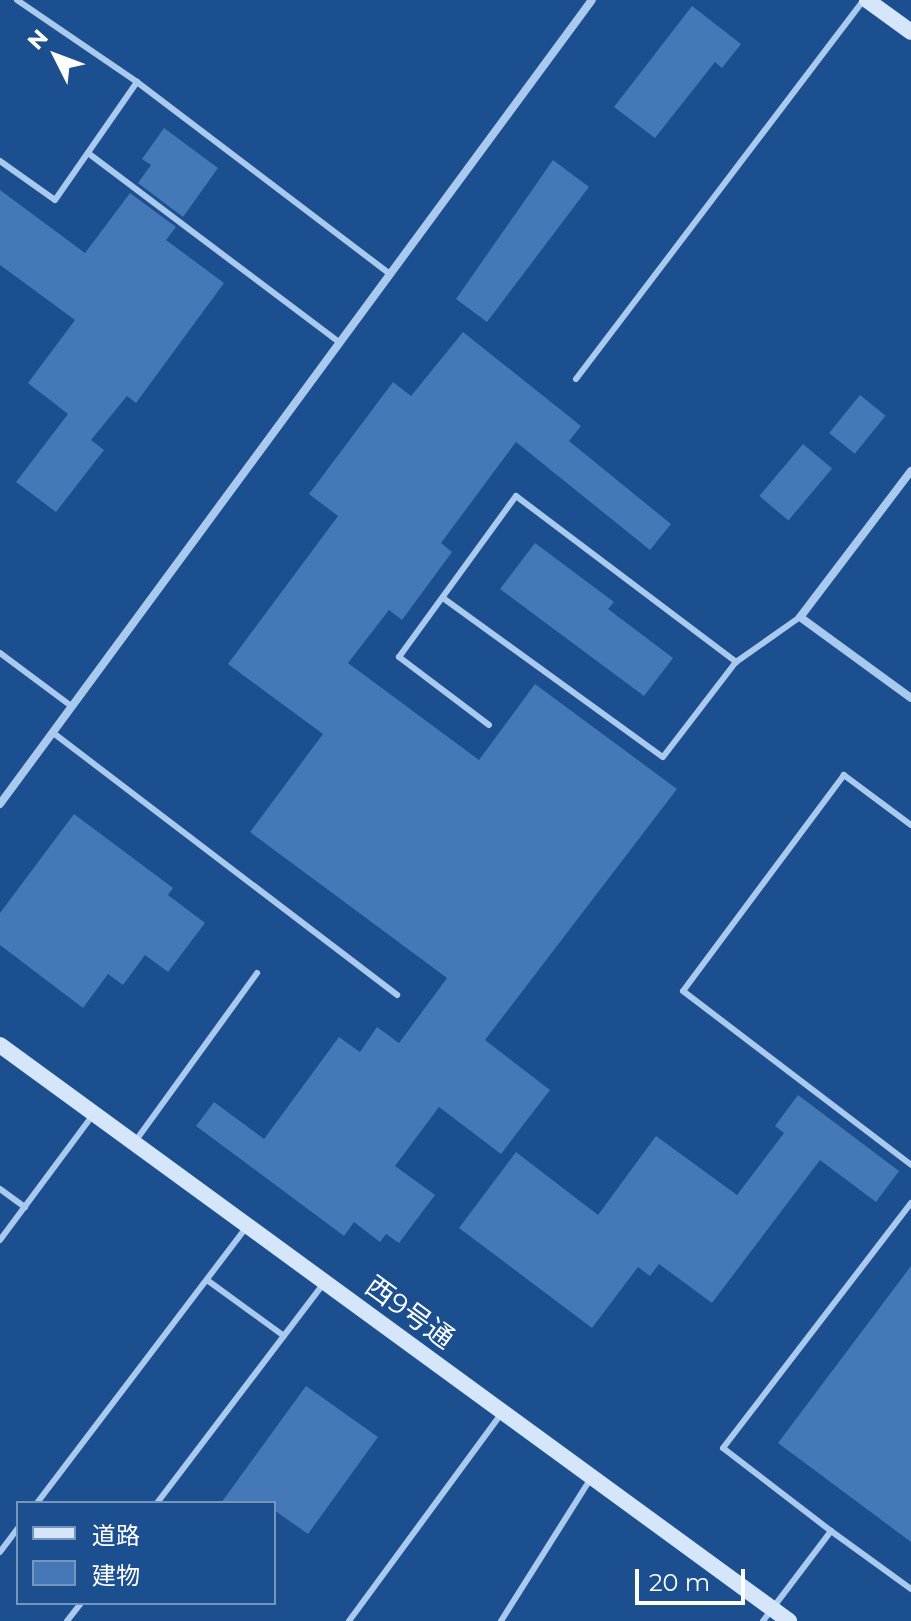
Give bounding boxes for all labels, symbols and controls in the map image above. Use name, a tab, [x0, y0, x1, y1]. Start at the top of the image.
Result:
north arrow	[16, 16, 96, 96]
text: N	[22, 24, 54, 55]
street label: 西9号通	[359, 1269, 461, 1355]
legend	[16, 1501, 276, 1605]
text: 道路	[92, 1521, 140, 1550]
scale bar	[639, 1553, 749, 1603]
text: 建物	[92, 1561, 140, 1590]
text: 20 m	[649, 1568, 710, 1597]

